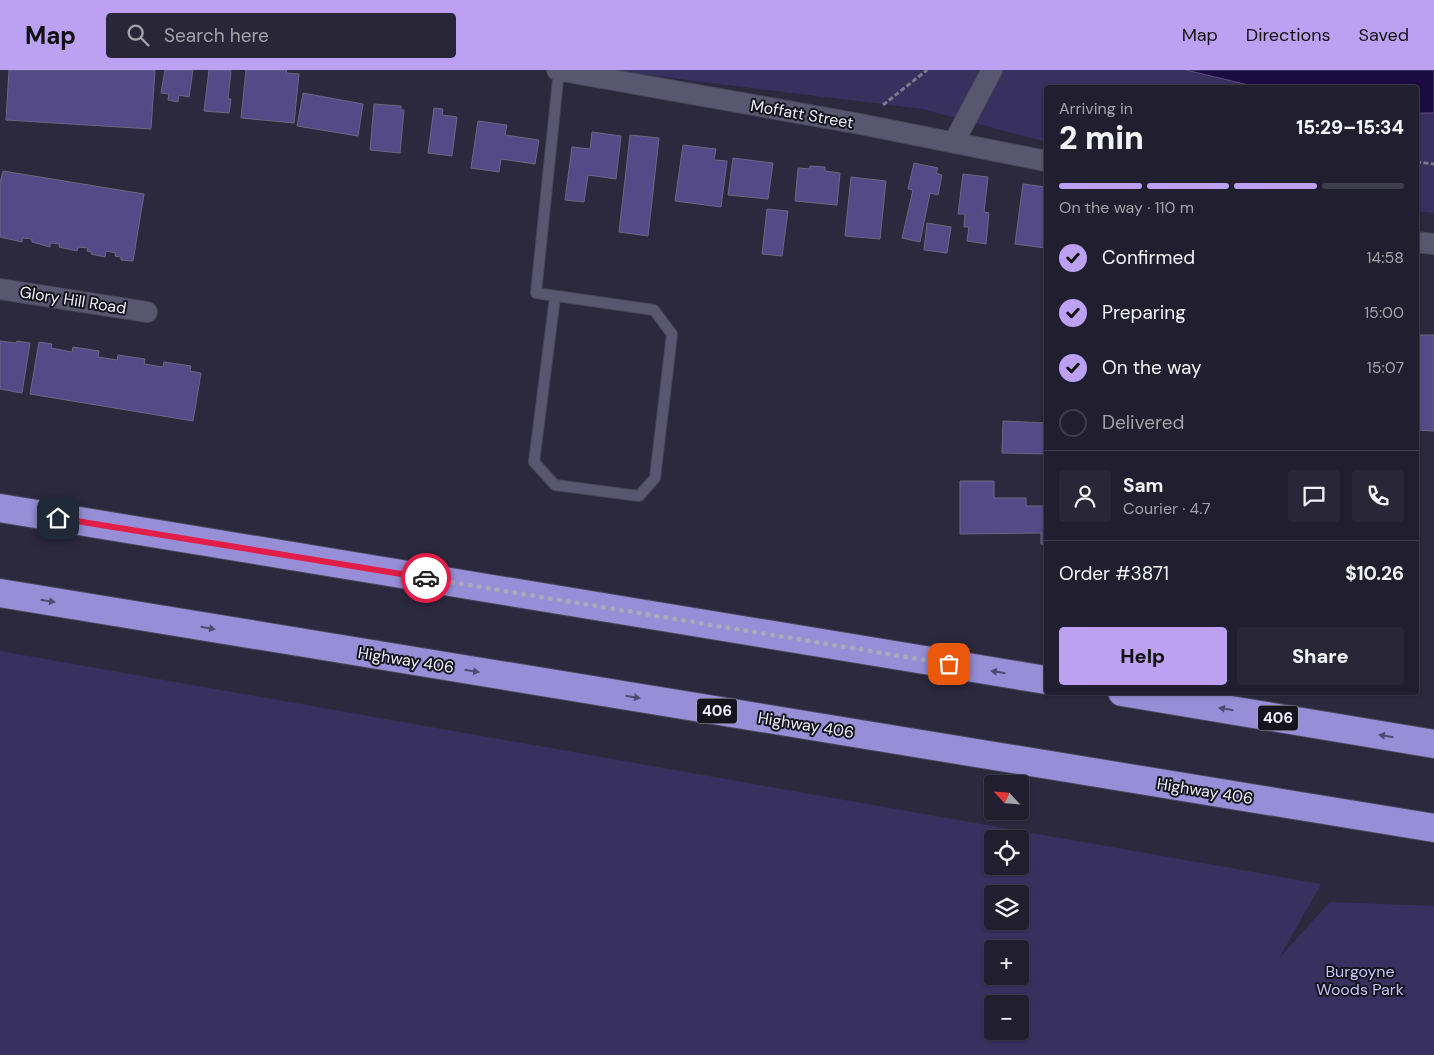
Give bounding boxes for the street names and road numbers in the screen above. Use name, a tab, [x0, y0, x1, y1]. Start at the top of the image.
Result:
street label: Moffatt Street	[749, 95, 855, 133]
street label: Glory Hill Road	[18, 281, 128, 319]
street label: Highway 406	[356, 642, 456, 678]
road number: 406	[697, 698, 737, 724]
road number: 406	[1258, 706, 1298, 730]
street label: Highway 406	[756, 707, 856, 743]
street label: Highway 406	[1155, 773, 1255, 809]

